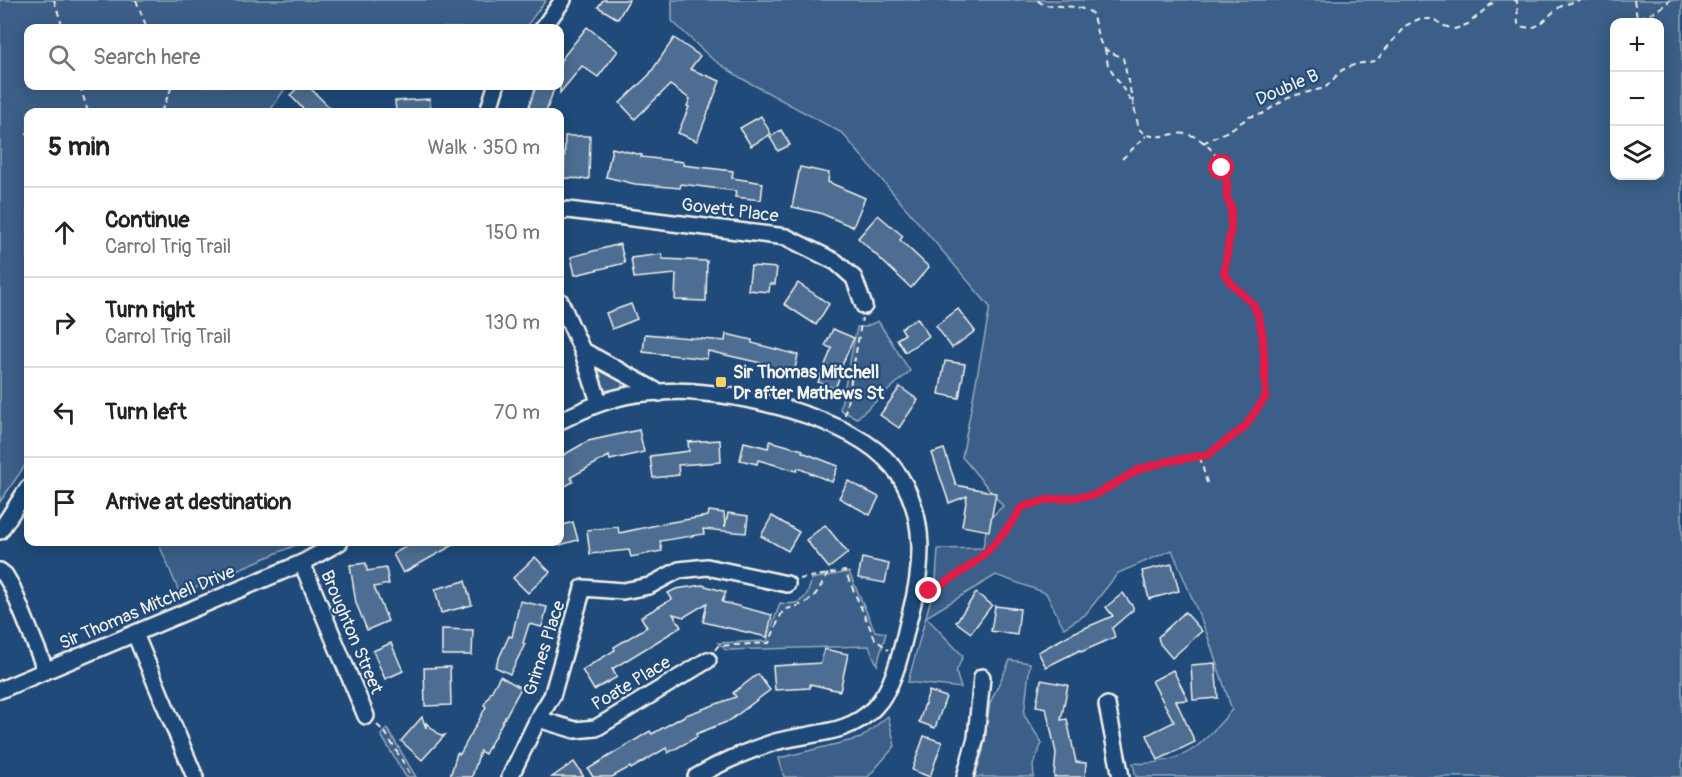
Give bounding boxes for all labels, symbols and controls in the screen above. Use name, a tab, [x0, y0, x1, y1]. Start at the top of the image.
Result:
map controls	[1610, 18, 1664, 180]
button: +	[1610, 18, 1664, 72]
search box	[24, 24, 564, 90]
icon: search	[45, 41, 78, 74]
text: Search here	[93, 43, 200, 71]
street label: Double B	[1252, 64, 1322, 111]
button: −	[1610, 72, 1664, 126]
button: layers	[1610, 126, 1664, 180]
text: 5 min	[48, 131, 110, 163]
text: Walk · 350 m	[428, 135, 540, 160]
route start	[1208, 154, 1234, 180]
street label: Govett Place	[680, 193, 780, 228]
text: Continue	[105, 206, 189, 234]
icon: ahead	[48, 216, 81, 249]
text: 150 m	[486, 220, 540, 245]
text: Carrol Trig Trail	[105, 234, 231, 259]
text: Turn right	[105, 296, 195, 324]
icon: right	[48, 306, 81, 339]
text: 130 m	[485, 310, 540, 335]
text: Carrol Trig Trail	[105, 324, 231, 349]
place label: Sir Thomas Mitchell Dr after Mathews St	[733, 361, 885, 405]
marker: Sir Thomas Mitchell Dr after Mathews St	[714, 375, 728, 389]
icon: left	[48, 396, 81, 429]
text: Turn left	[105, 398, 187, 426]
text: 70 m	[494, 400, 540, 425]
icon: arrive	[48, 486, 81, 519]
text: Arrive at destination	[105, 488, 291, 516]
street label: Sir Thomas Mitchell Drive	[56, 560, 239, 655]
street label: Broughton Street	[315, 567, 388, 698]
route end	[915, 577, 941, 603]
street label: Grimes Place	[518, 598, 571, 699]
street label: Poate Place	[588, 651, 675, 716]

